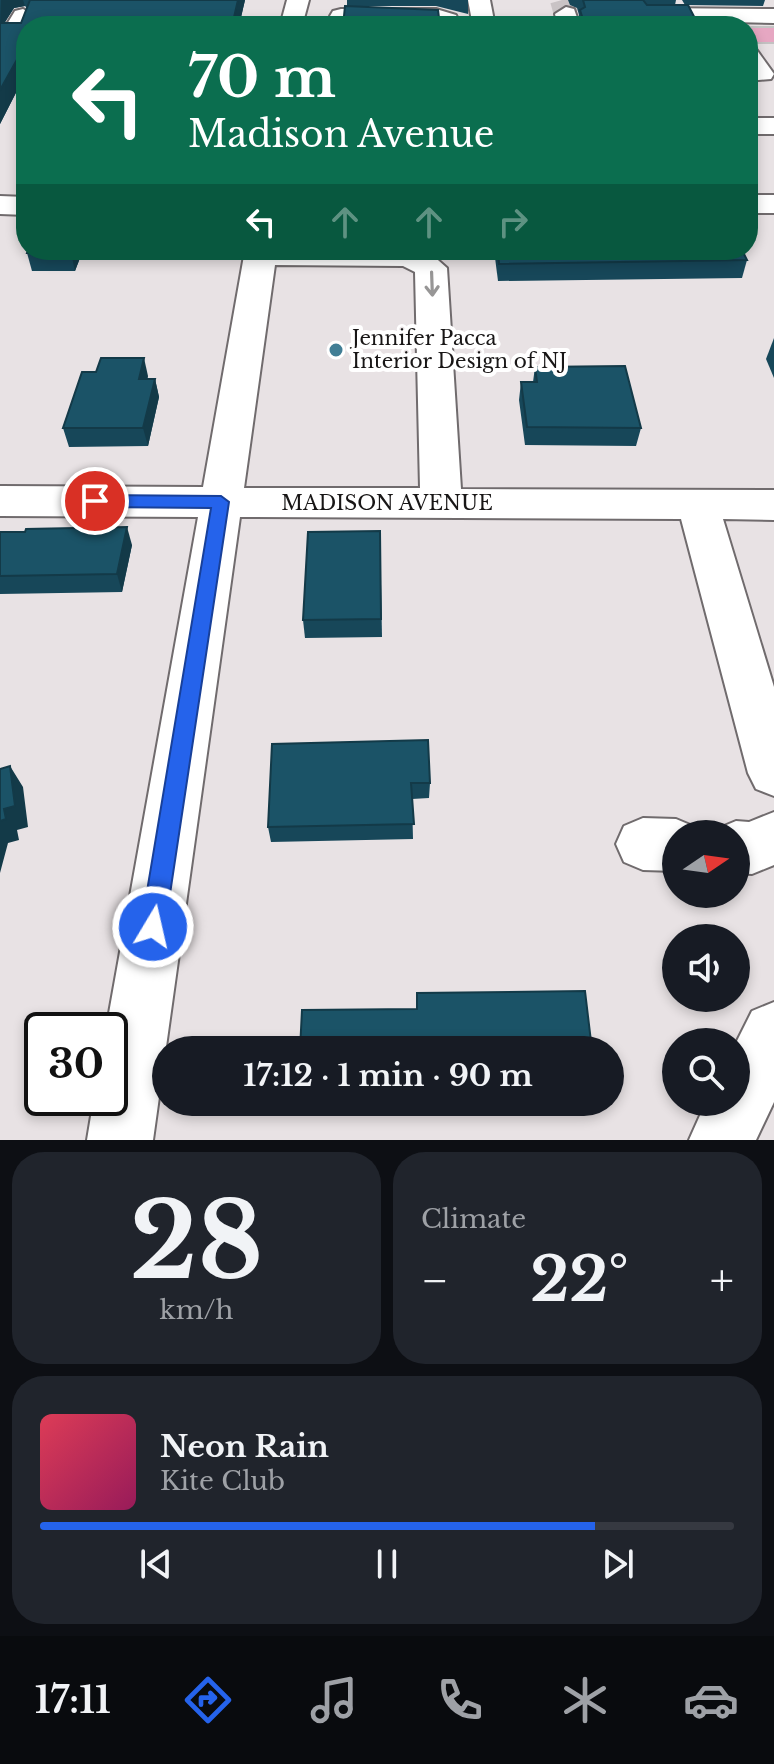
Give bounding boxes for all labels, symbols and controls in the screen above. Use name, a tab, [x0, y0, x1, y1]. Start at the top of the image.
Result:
text: 70 m	[188, 43, 336, 112]
icon: left	[56, 48, 160, 152]
text: Madison Avenue	[188, 112, 494, 157]
icon: left	[239, 200, 283, 244]
icon: ahead	[323, 200, 367, 244]
icon: ahead	[407, 200, 451, 244]
icon: right	[491, 200, 535, 244]
one-way arrow	[424, 270, 439, 297]
place label: Jennifer Pacca Interior Design of NJ	[349, 326, 567, 373]
marker: Jennifer Pacca Interior Design of NJ	[327, 341, 345, 359]
pin	[61, 467, 129, 535]
icon: arrive	[73, 479, 117, 523]
street label: MADISON AVENUE	[281, 491, 493, 515]
north arrow	[662, 820, 750, 908]
map controls	[662, 820, 750, 1116]
position arrow	[111, 885, 195, 969]
button: sound	[662, 924, 750, 1012]
speed limit sign: 30	[24, 1012, 128, 1116]
button: search	[662, 1028, 750, 1116]
text: 17:12 · 1 min · 90 m	[243, 1057, 533, 1094]
text: 28	[130, 1177, 263, 1306]
text: Climate	[421, 1203, 526, 1235]
text: 22°	[530, 1243, 628, 1317]
text: −	[421, 1253, 449, 1308]
text: +	[710, 1253, 734, 1308]
text: km/h	[160, 1294, 233, 1326]
text: Neon Rain	[160, 1428, 329, 1465]
text: Kite Club	[160, 1465, 285, 1497]
icon: previous	[134, 1542, 178, 1586]
icon: pause	[365, 1542, 409, 1586]
icon: next	[596, 1542, 640, 1586]
icon: directions	[180, 1672, 236, 1728]
icon: music	[306, 1672, 362, 1728]
icon: phone	[432, 1672, 488, 1728]
icon: climate	[557, 1672, 613, 1728]
icon: car	[683, 1672, 739, 1728]
text: 17:11	[35, 1678, 111, 1723]

